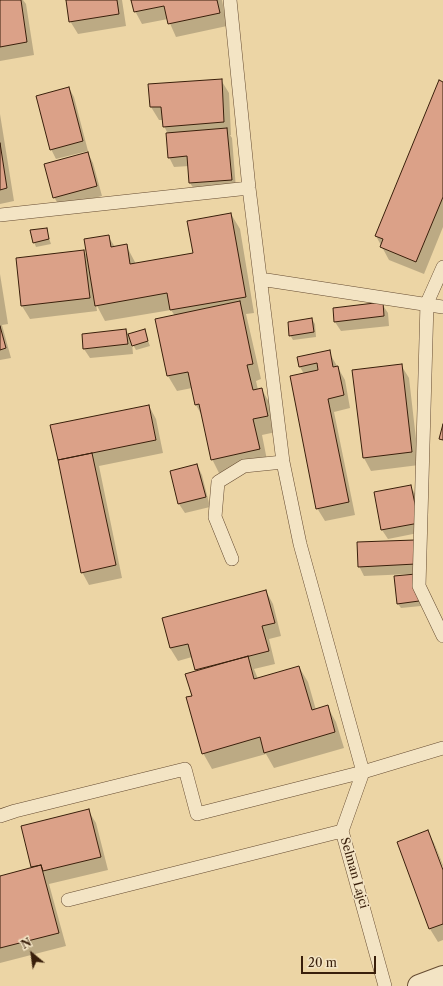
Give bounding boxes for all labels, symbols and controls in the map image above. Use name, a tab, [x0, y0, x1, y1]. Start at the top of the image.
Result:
street label: Selman Lajci	[337, 836, 371, 910]
north arrow	[12, 934, 52, 974]
text: N	[19, 935, 34, 952]
scale bar	[303, 948, 378, 974]
text: 20 m	[308, 955, 337, 970]

